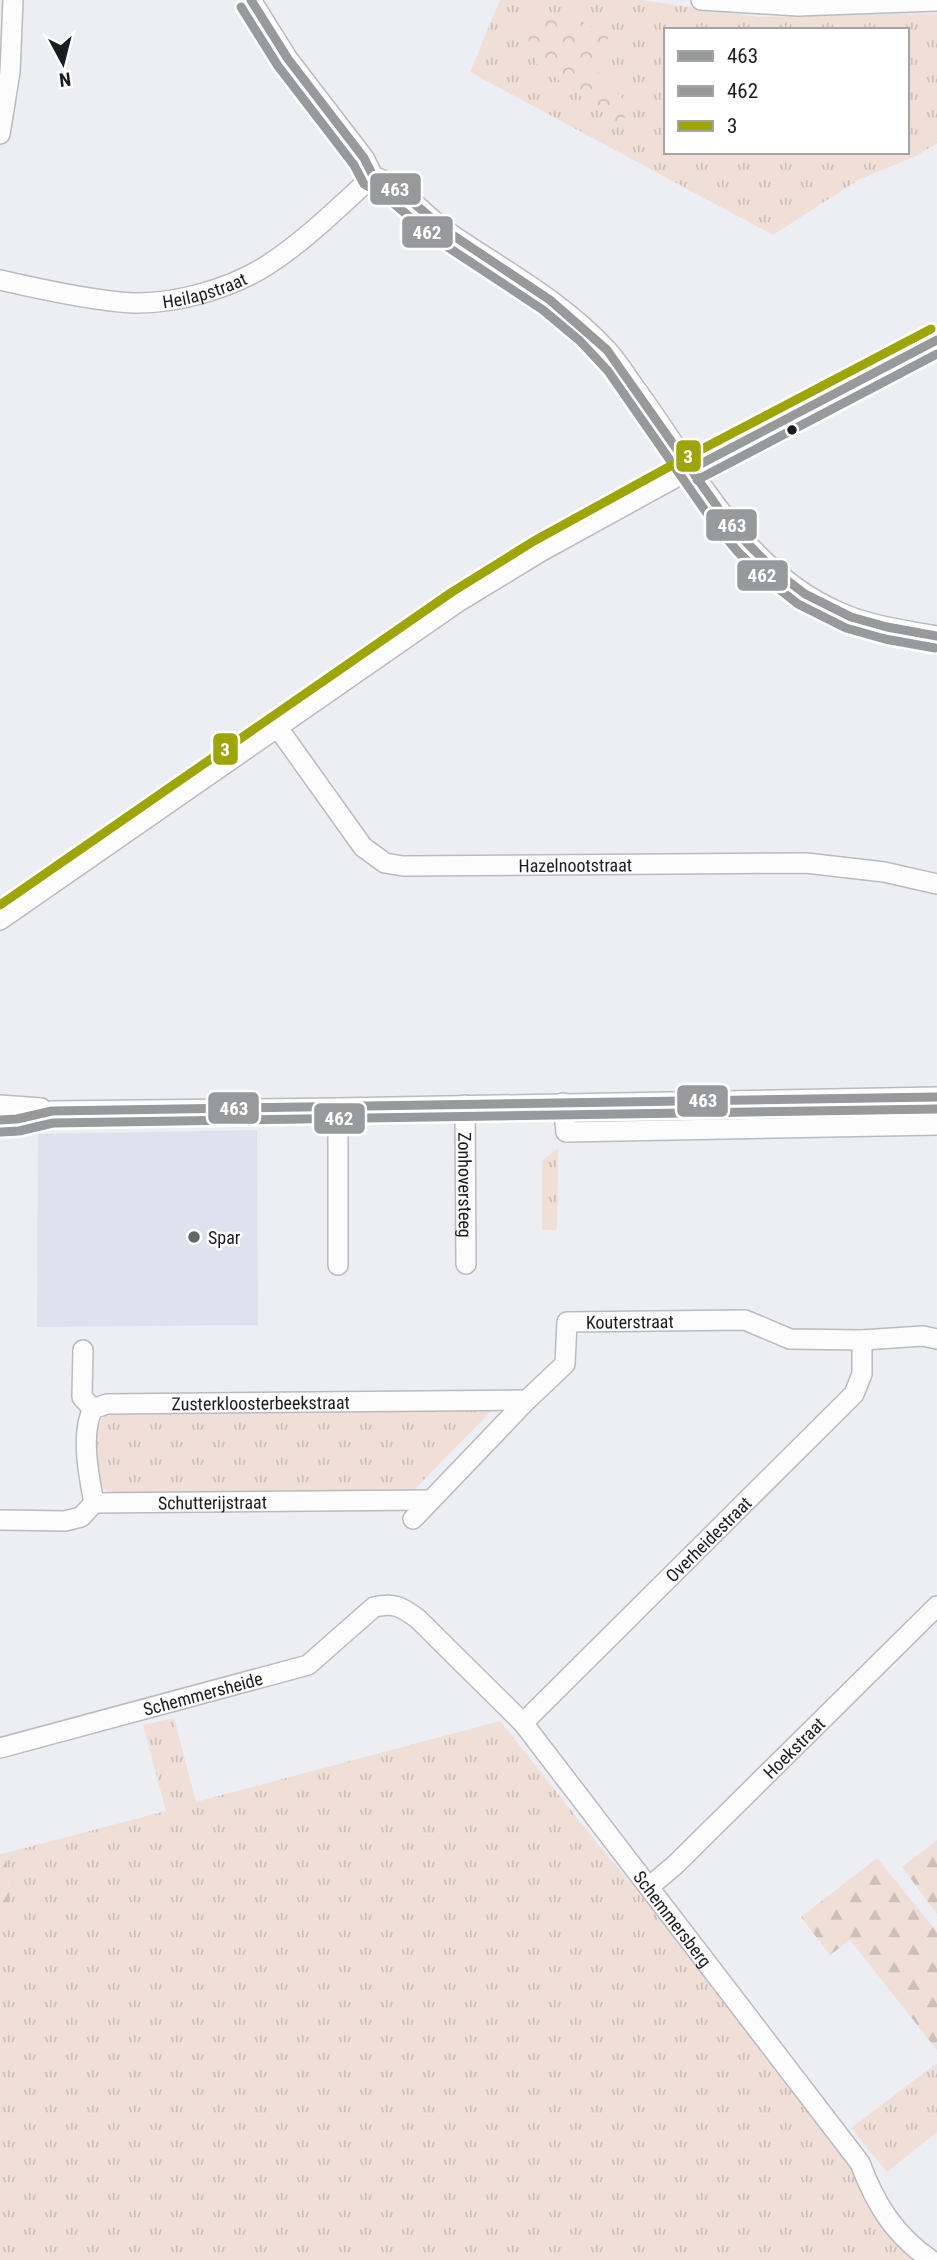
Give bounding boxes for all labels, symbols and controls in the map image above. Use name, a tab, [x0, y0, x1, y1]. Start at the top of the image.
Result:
north arrow	[28, 28, 98, 98]
legend	[664, 28, 909, 154]
text: 463	[727, 44, 758, 68]
text: N	[58, 67, 72, 92]
text: 462	[727, 79, 758, 103]
text: 3	[727, 114, 737, 138]
line badge: 463	[369, 172, 422, 206]
text: 463	[381, 178, 409, 201]
line badge: 462	[401, 215, 454, 249]
text: 462	[413, 221, 441, 244]
street label: Heilapstraat	[161, 268, 250, 312]
unlabelled marker	[785, 423, 799, 437]
line badge: 3	[675, 439, 702, 473]
text: 3	[683, 445, 693, 468]
line badge: 463	[705, 508, 758, 542]
text: 463	[718, 514, 746, 537]
line badge: 462	[736, 559, 789, 592]
text: 462	[748, 564, 776, 587]
line badge: 3	[212, 732, 239, 766]
text: 3	[220, 738, 230, 761]
street label: Hazelnootstraat	[518, 854, 632, 876]
line badge: 463	[676, 1084, 729, 1118]
text: 463	[689, 1089, 717, 1112]
line badge: 463	[207, 1091, 260, 1125]
text: 463	[220, 1097, 248, 1120]
line badge: 462	[313, 1102, 366, 1135]
text: 462	[325, 1107, 353, 1130]
street label: Zonhoversteeg	[455, 1132, 476, 1238]
place label: Spar	[208, 1227, 241, 1248]
marker: Spar	[186, 1229, 202, 1245]
street label: Kouterstraat	[586, 1310, 674, 1332]
street label: Zusterkloosterbeekstraat	[171, 1391, 350, 1414]
street label: Schutterijstraat	[158, 1491, 267, 1513]
street label: Overheidestraat	[661, 1492, 755, 1586]
street label: Schemmersheide	[141, 1667, 265, 1719]
street label: Hoekstraat	[759, 1713, 829, 1783]
street label: Schemmersberg	[629, 1866, 716, 1971]

